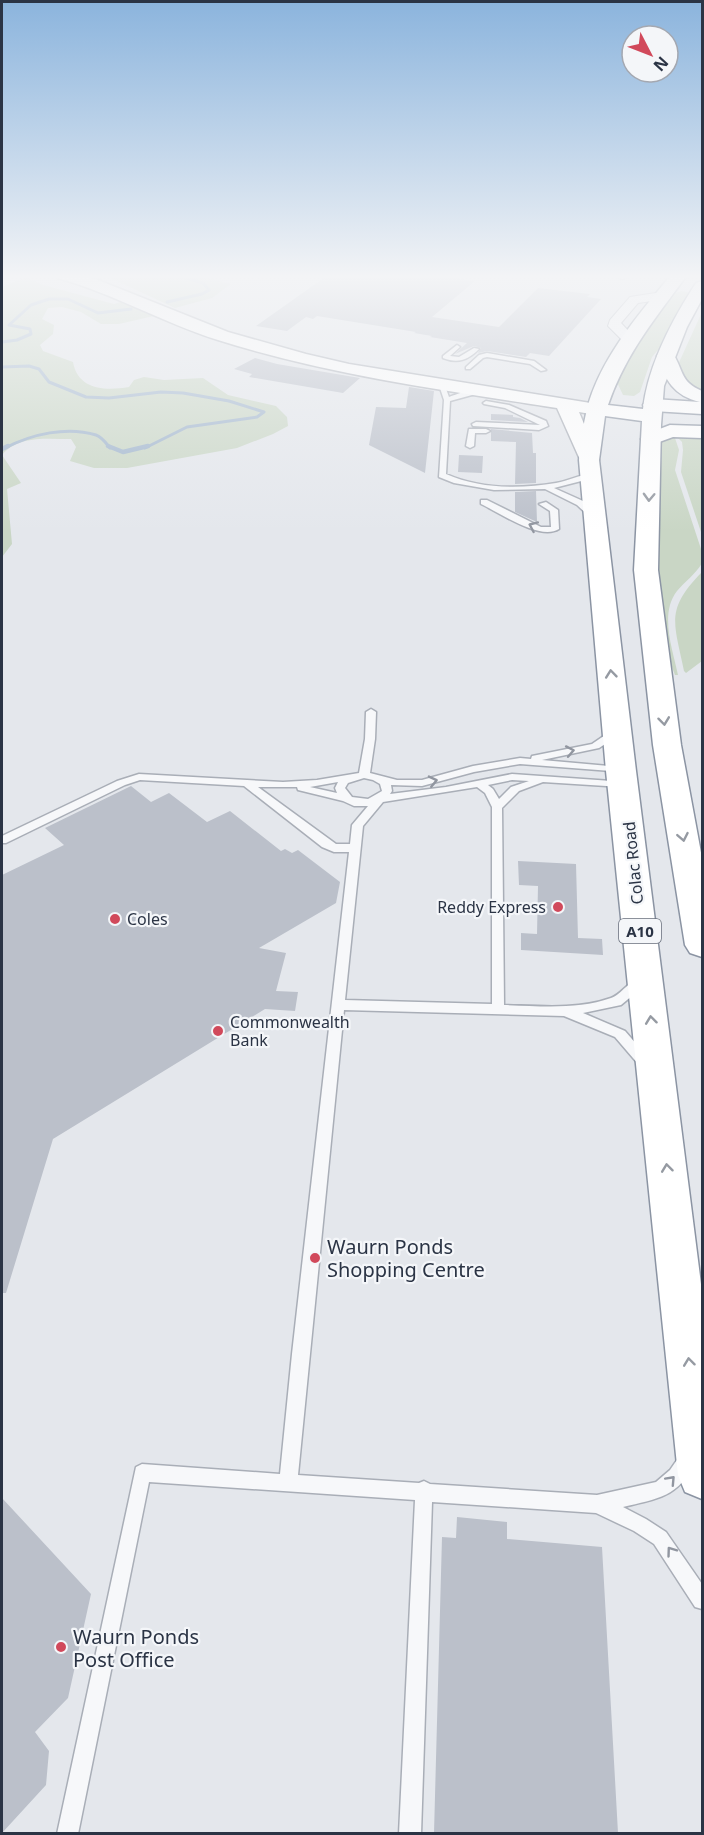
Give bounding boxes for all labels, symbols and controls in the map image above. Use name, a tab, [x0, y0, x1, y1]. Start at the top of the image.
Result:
north arrow	[620, 24, 680, 84]
text: N	[649, 52, 674, 76]
one-way arrow	[642, 493, 655, 502]
one-way arrow	[528, 521, 539, 533]
one-way arrow	[605, 669, 618, 678]
one-way arrow	[657, 716, 670, 725]
one-way arrow	[565, 745, 575, 758]
one-way arrow	[428, 775, 438, 788]
street label: Colac Road	[618, 820, 648, 906]
one-way arrow	[676, 832, 689, 842]
place label: Reddy Express	[437, 896, 546, 918]
marker: Reddy Express	[551, 900, 565, 914]
place label: Coles	[127, 908, 168, 930]
marker: Coles	[108, 912, 122, 926]
road number: A10	[619, 919, 661, 943]
place label: Commonwealth Bank	[230, 1011, 350, 1051]
one-way arrow	[645, 1016, 657, 1025]
marker: Commonwealth Bank	[211, 1024, 225, 1038]
one-way arrow	[661, 1164, 674, 1173]
place label: Waurn Ponds Shopping Centre	[327, 1233, 485, 1283]
marker: Waurn Ponds Shopping Centre	[308, 1251, 322, 1265]
one-way arrow	[684, 1357, 696, 1367]
one-way arrow	[664, 1477, 675, 1487]
one-way arrow	[667, 1547, 678, 1558]
place label: Waurn Ponds Post Office	[73, 1623, 199, 1673]
marker: Waurn Ponds Post Office	[54, 1640, 68, 1654]

